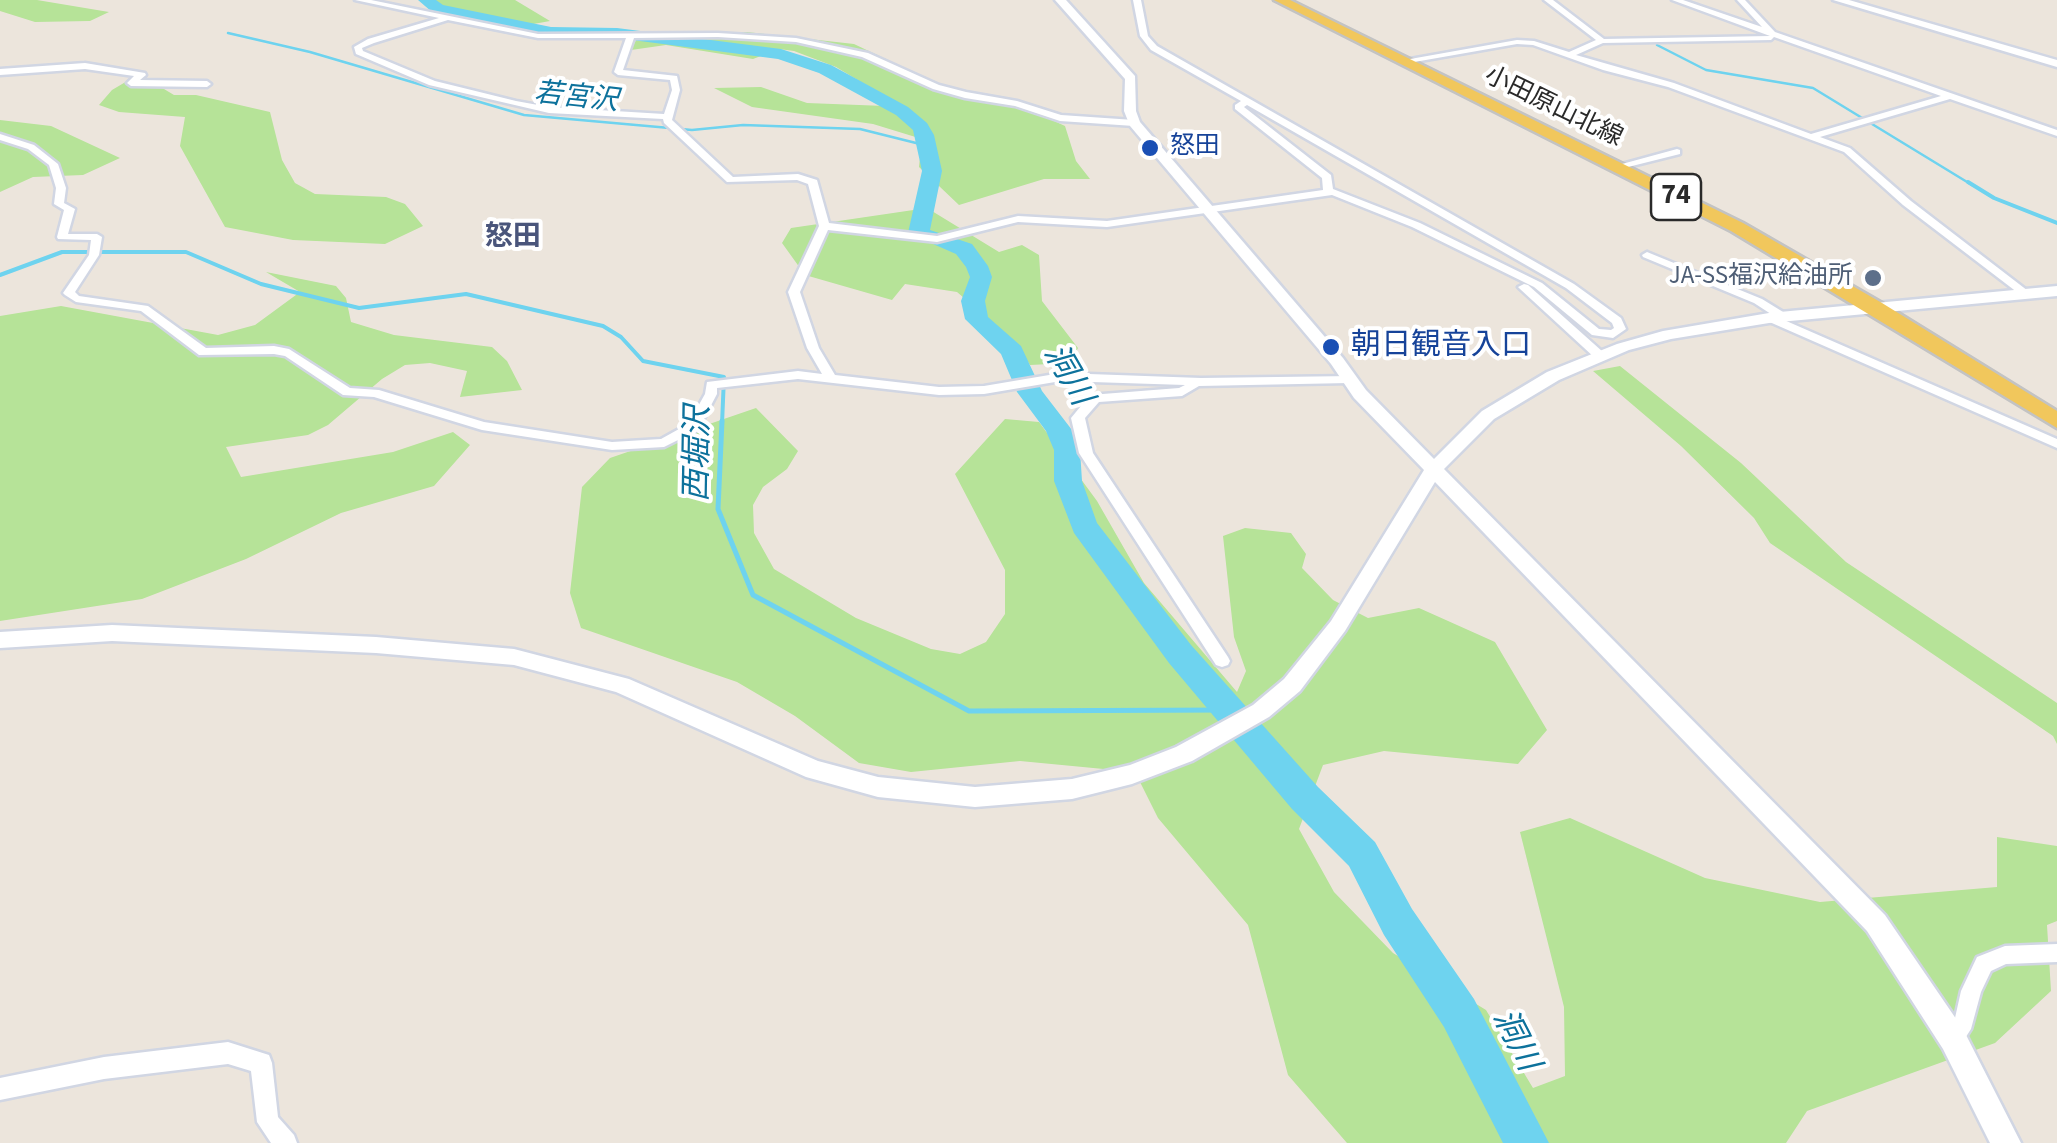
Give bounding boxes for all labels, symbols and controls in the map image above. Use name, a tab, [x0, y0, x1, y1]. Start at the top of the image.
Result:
street label: 小田原山北線	[1479, 62, 1627, 154]
water label: 若宮沢	[532, 78, 620, 120]
place label: 怒田	[1170, 133, 1220, 163]
marker: 怒田	[1139, 137, 1161, 159]
road number: 74	[1651, 174, 1701, 220]
district label: 怒田	[485, 222, 541, 256]
place label: JA-SS福沢給油所	[1669, 263, 1853, 293]
marker: JA-SS福沢給油所	[1862, 267, 1884, 289]
place label: 朝日観音入口	[1351, 329, 1531, 365]
marker: 朝日観音入口	[1320, 336, 1342, 358]
water label: 洞川	[1033, 339, 1099, 413]
water label: 西堀沢	[680, 406, 720, 502]
water label: 洞川	[1482, 1004, 1546, 1078]

